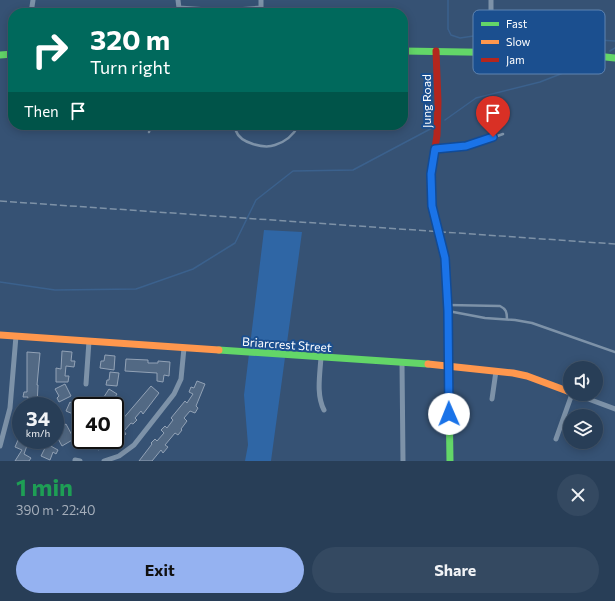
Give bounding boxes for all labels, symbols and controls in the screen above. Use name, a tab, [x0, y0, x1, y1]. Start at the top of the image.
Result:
legend	[473, 10, 605, 74]
text: Fast	[506, 17, 528, 30]
text: 320 m	[90, 22, 170, 56]
icon: right	[24, 24, 76, 76]
text: Slow	[506, 35, 531, 48]
text: Jam	[506, 53, 525, 67]
text: Turn right	[90, 56, 170, 78]
street label: Jung Road	[419, 74, 434, 128]
pin	[476, 96, 510, 137]
icon: arrive	[67, 100, 89, 122]
text: Then	[24, 102, 59, 120]
icon: arrive	[482, 102, 504, 124]
street label: Briarcrest Street	[242, 334, 332, 354]
map controls	[563, 361, 603, 449]
button: sound	[563, 361, 603, 401]
position arrow	[428, 393, 470, 435]
speed limit sign: 40	[72, 397, 124, 449]
text: 34	[26, 406, 50, 430]
button: layers	[563, 409, 603, 449]
text: km/h	[26, 427, 50, 439]
text: 1 min	[16, 472, 73, 501]
button: close	[557, 474, 599, 516]
text: 390 m · 22:40	[16, 502, 95, 518]
button: Exit	[16, 547, 304, 593]
button: Share	[312, 547, 599, 593]

